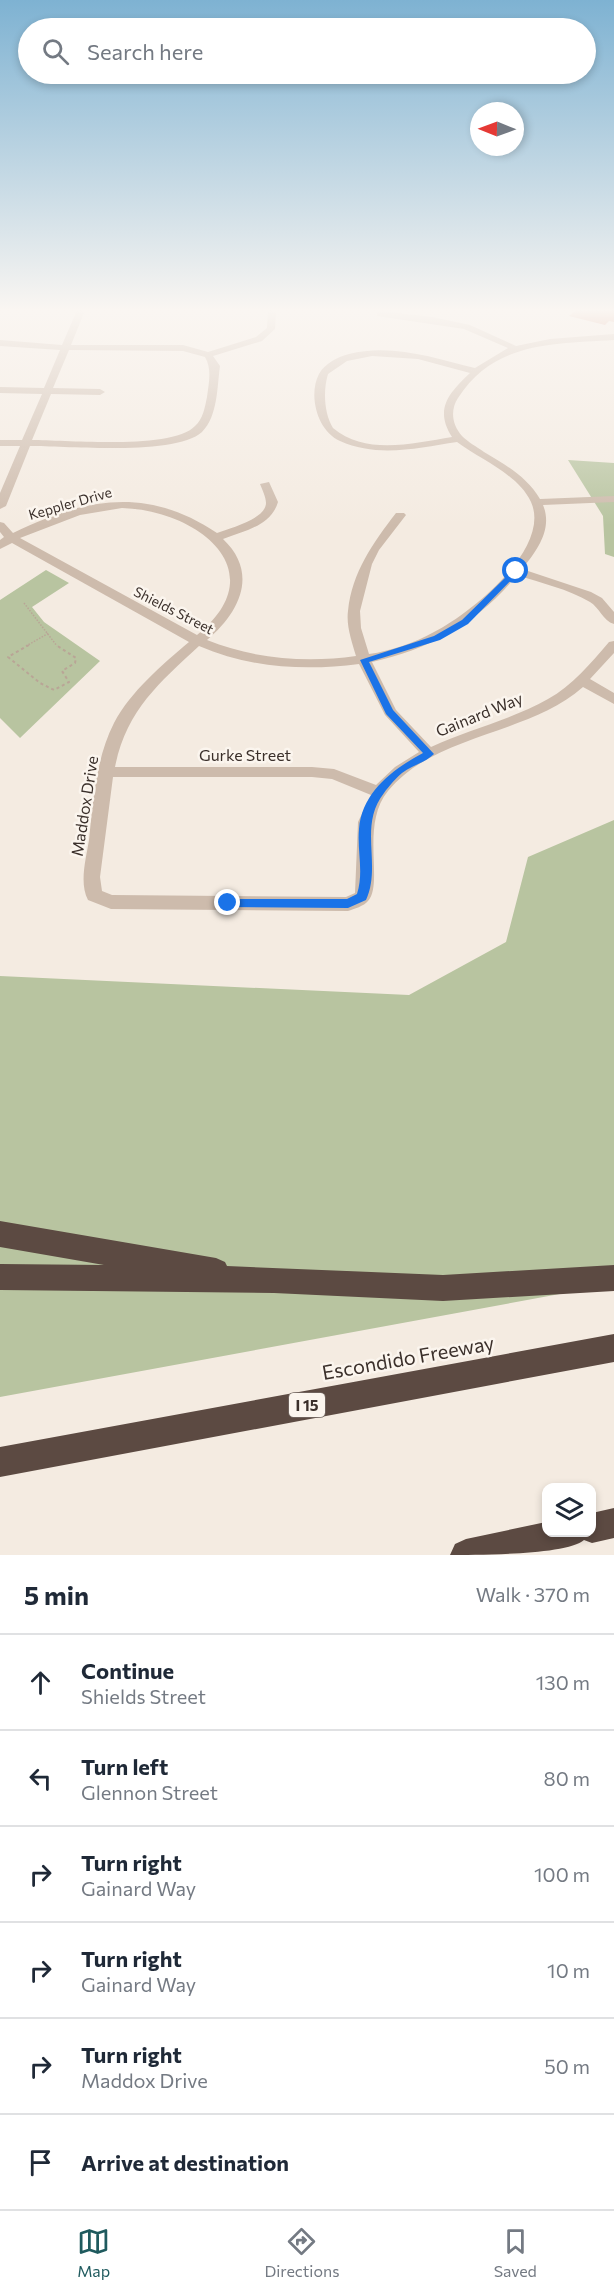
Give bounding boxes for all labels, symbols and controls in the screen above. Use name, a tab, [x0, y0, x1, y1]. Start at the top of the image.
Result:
search box	[18, 18, 596, 84]
icon: search	[39, 35, 72, 68]
text: Search here	[87, 38, 203, 65]
north arrow	[470, 102, 524, 156]
street label: Keppler Drive	[26, 483, 114, 523]
route start	[502, 557, 528, 583]
street label: Shields Street	[131, 583, 217, 638]
street label: Gainard Way	[433, 688, 525, 740]
street label: Gurke Street	[199, 745, 291, 764]
street label: Maddox Drive	[67, 754, 101, 858]
route end	[214, 889, 240, 915]
street label: Escondido Freeway	[320, 1330, 496, 1384]
road number: I 15	[289, 1393, 325, 1417]
map controls	[542, 1483, 596, 1537]
button: layers	[542, 1483, 596, 1537]
text: 5 min	[24, 1579, 89, 1610]
text: Walk · 370 m	[476, 1582, 590, 1606]
text: Continue	[81, 1657, 174, 1684]
icon: ahead	[24, 1666, 57, 1699]
text: 130 m	[536, 1670, 590, 1694]
text: Shields Street	[81, 1684, 206, 1708]
text: Turn left	[81, 1753, 168, 1780]
icon: left	[24, 1762, 57, 1795]
text: 80 m	[544, 1766, 590, 1790]
text: Glennon Street	[81, 1780, 218, 1804]
text: Turn right	[81, 1849, 182, 1876]
icon: right	[24, 1858, 57, 1891]
text: 100 m	[534, 1862, 590, 1886]
text: Gainard Way	[81, 1876, 196, 1900]
text: Turn right	[81, 1945, 182, 1972]
icon: right	[24, 1954, 57, 1987]
text: 10 m	[547, 1958, 590, 1982]
text: Gainard Way	[81, 1972, 196, 1996]
text: Turn right	[81, 2041, 182, 2068]
icon: right	[24, 2050, 57, 2083]
text: 50 m	[544, 2054, 590, 2078]
text: Maddox Drive	[81, 2068, 208, 2092]
icon: arrive	[24, 2146, 57, 2179]
text: Arrive at destination	[81, 2149, 289, 2176]
tab: Map	[77, 2225, 110, 2280]
tab: Directions	[264, 2225, 339, 2280]
tab: Saved	[494, 2225, 537, 2280]

